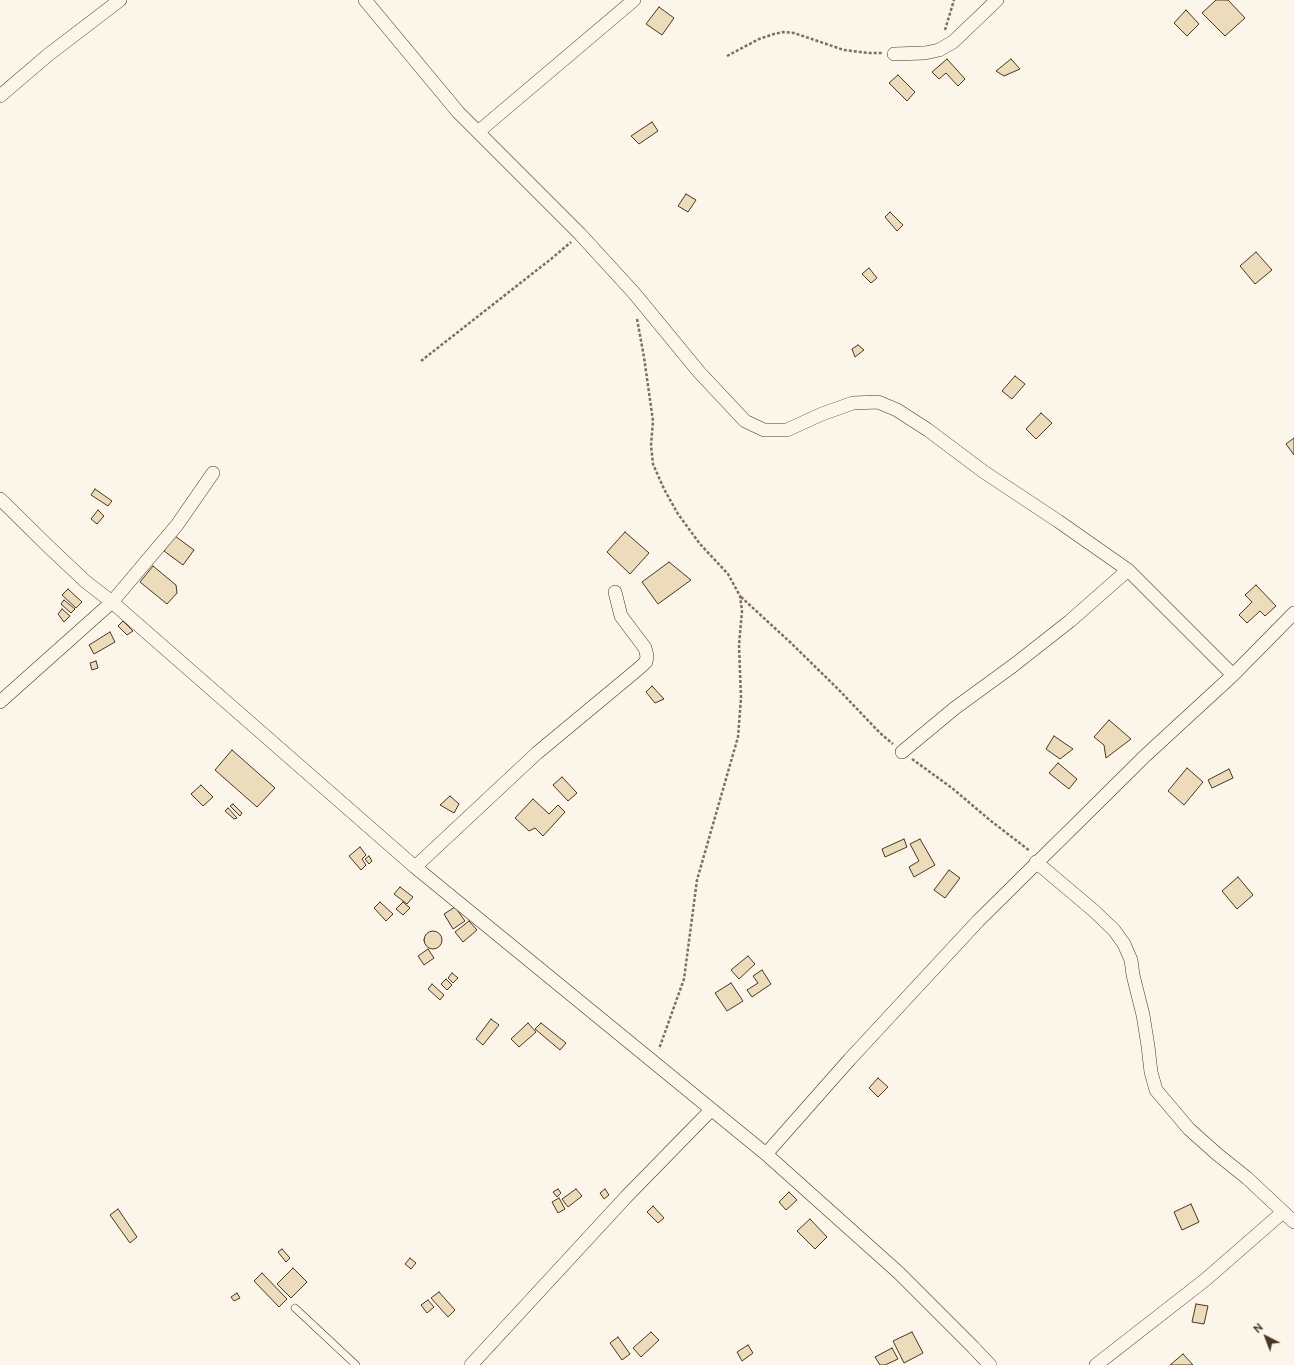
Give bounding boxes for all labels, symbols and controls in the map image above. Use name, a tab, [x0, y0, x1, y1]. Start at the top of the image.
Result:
north arrow	[1246, 1317, 1286, 1357]
text: N	[1251, 1321, 1265, 1335]

